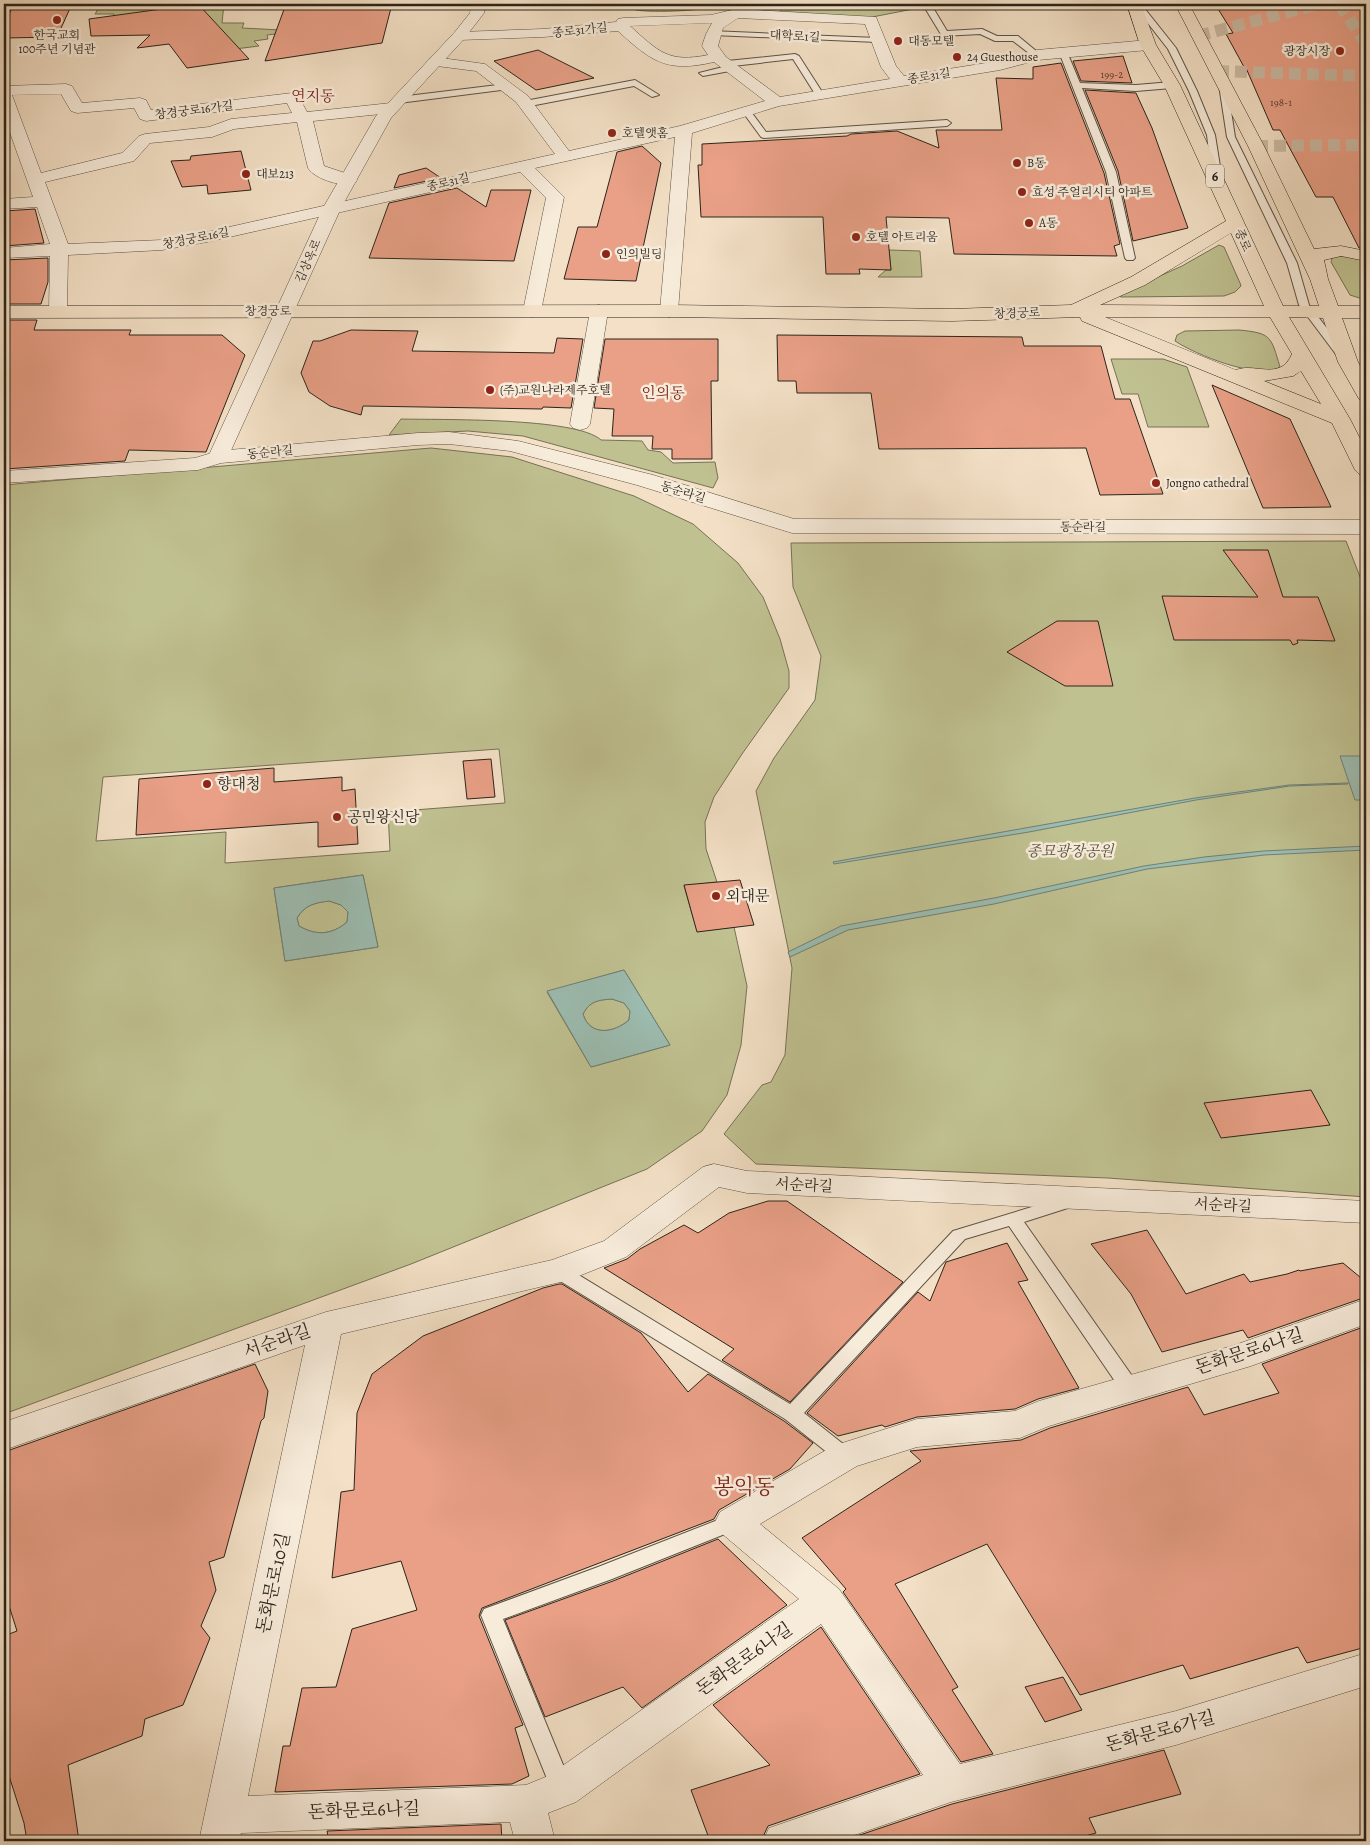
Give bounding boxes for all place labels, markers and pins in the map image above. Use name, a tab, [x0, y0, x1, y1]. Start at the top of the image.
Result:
marker: 한국교회 100주년 기념관	[51, 14, 63, 26]
place label: 한국교회 100주년 기념관	[18, 27, 96, 57]
place label: 대동모텔	[908, 33, 954, 49]
marker: 대동모텔	[892, 35, 904, 47]
place label: 광장시장	[1284, 43, 1330, 59]
marker: 광장시장	[1334, 45, 1346, 57]
place label: 24 Guesthouse	[967, 49, 1038, 65]
marker: 24 Guesthouse	[951, 51, 963, 63]
place label: 호텔앳홈	[622, 125, 669, 141]
marker: 호텔앳홈	[606, 127, 618, 139]
place label: B동	[1027, 155, 1046, 171]
marker: B동	[1011, 157, 1023, 169]
place label: 대보213	[256, 166, 294, 182]
marker: 대보213	[240, 168, 252, 180]
place label: 효성 주얼리시티 아파트	[1032, 184, 1153, 200]
marker: 효성 주얼리시티 아파트	[1016, 186, 1028, 198]
place label: A동	[1038, 215, 1058, 231]
marker: A동	[1023, 217, 1035, 229]
place label: 호텔 아트리움	[866, 229, 938, 245]
marker: 호텔 아트리움	[850, 231, 862, 243]
place label: 인의빌딩	[616, 246, 662, 262]
marker: 인의빌딩	[600, 248, 612, 260]
place label: (주)교원나라제주호텔	[500, 382, 611, 398]
marker: (주)교원나라제주호텔	[484, 384, 496, 396]
place label: Jongno cathedral	[1166, 475, 1249, 491]
marker: Jongno cathedral	[1150, 477, 1162, 489]
place label: 향대청	[217, 774, 260, 794]
marker: 향대청	[201, 778, 213, 790]
place label: 공민왕신당	[347, 807, 420, 827]
marker: 공민왕신당	[331, 811, 343, 823]
place label: 외대문	[726, 886, 770, 906]
marker: 외대문	[710, 890, 722, 902]

